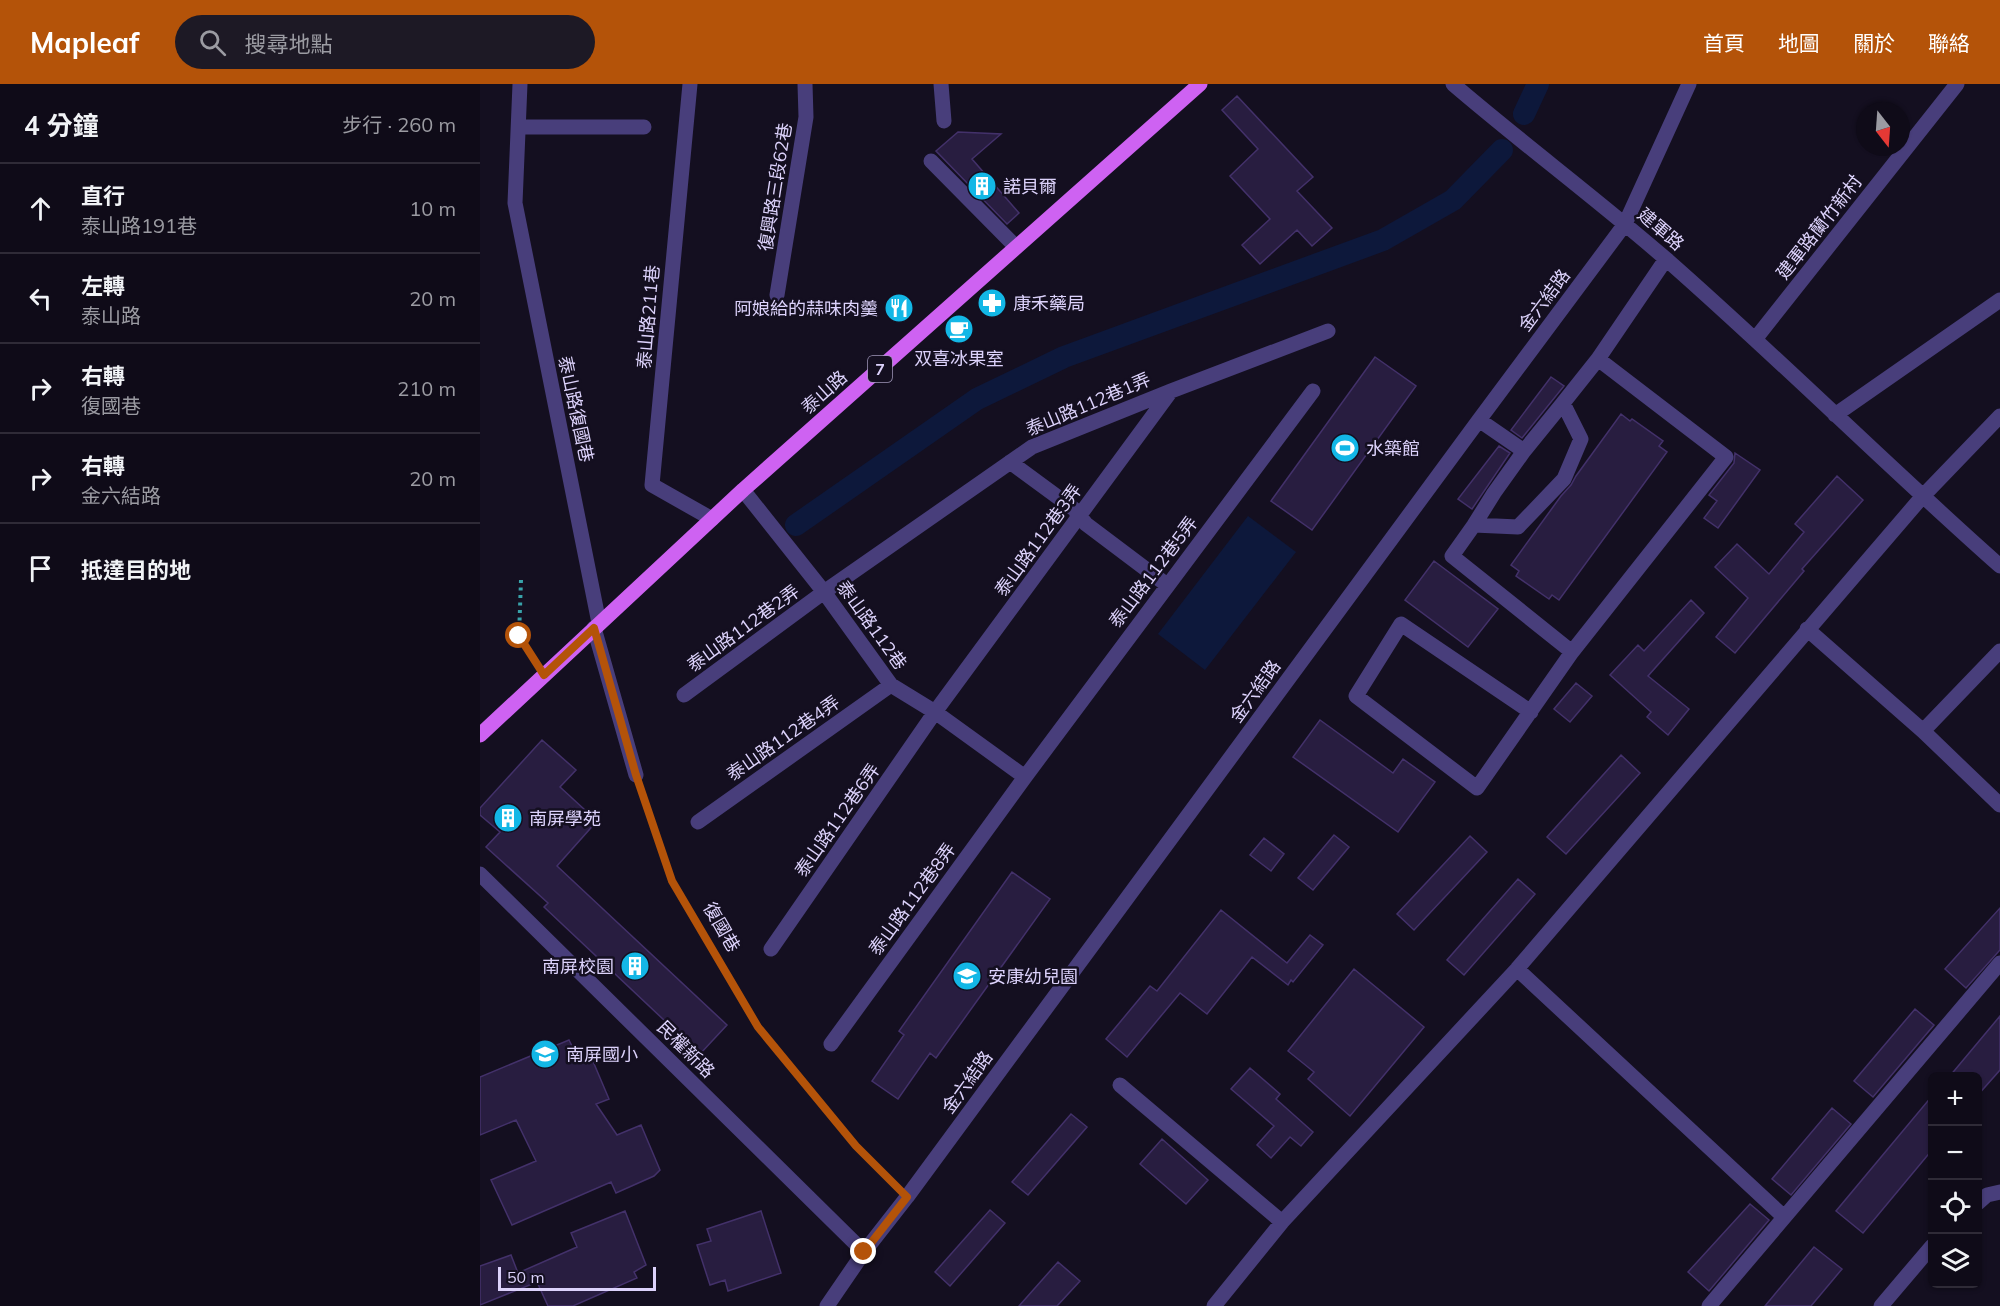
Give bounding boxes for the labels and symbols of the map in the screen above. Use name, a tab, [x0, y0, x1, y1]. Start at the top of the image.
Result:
north arrow	[1856, 102, 1910, 156]
street label: 復興路三段62巷	[754, 121, 796, 253]
building icon: 諾貝爾	[966, 170, 998, 202]
street label: 建軍路蘭竹新村	[1771, 170, 1867, 284]
place label: 諾貝爾	[1003, 175, 1057, 198]
street label: 建軍路	[1633, 203, 1689, 255]
street label: 泰山路211巷	[632, 264, 664, 370]
street label: 金六結路	[1513, 264, 1575, 336]
pharmacy icon: 康禾藥局	[976, 287, 1008, 319]
restaurant icon: 阿娘給的蒜味肉羹	[883, 292, 915, 324]
place label: 康禾藥局	[1013, 292, 1085, 315]
place label: 阿娘給的蒜味肉羹	[734, 297, 878, 320]
cafe icon: 双喜冰果室	[943, 313, 975, 345]
place label: 双喜冰果室	[914, 347, 1004, 370]
street label: 泰山路復國巷	[554, 354, 598, 464]
road number: 7	[868, 356, 892, 382]
street label: 泰山路	[796, 365, 852, 419]
street label: 泰山路112巷1弄	[1022, 367, 1154, 441]
sports icon: 水築館	[1329, 432, 1361, 464]
place label: 水築館	[1366, 437, 1420, 460]
street label: 泰山路112巷3弄	[990, 479, 1086, 601]
street label: 泰山路112巷5弄	[1104, 512, 1202, 632]
street label: 泰山路112巷	[832, 576, 912, 674]
street label: 泰山路112巷2弄	[682, 580, 804, 676]
route start	[505, 622, 531, 648]
street label: 金六結路	[1225, 655, 1285, 727]
street label: 泰山路112巷4弄	[722, 690, 844, 786]
street label: 泰山路112巷6弄	[789, 759, 885, 881]
building icon: 南屏學苑	[492, 802, 524, 834]
place label: 南屏學苑	[529, 807, 601, 830]
street label: 泰山路112巷8弄	[864, 838, 960, 960]
street label: 復國巷	[699, 898, 745, 956]
building icon: 南屏校園	[619, 950, 651, 982]
place label: 南屏校園	[542, 955, 614, 978]
school or university icon: 安康幼兒園	[951, 960, 983, 992]
place label: 安康幼兒園	[988, 965, 1078, 988]
street label: 民權新路	[652, 1015, 720, 1083]
school or university icon: 南屏國小	[529, 1038, 561, 1070]
place label: 南屏國小	[566, 1043, 638, 1066]
street label: 金六結路	[937, 1046, 997, 1118]
route end	[850, 1238, 876, 1264]
scale bar	[498, 1264, 656, 1292]

